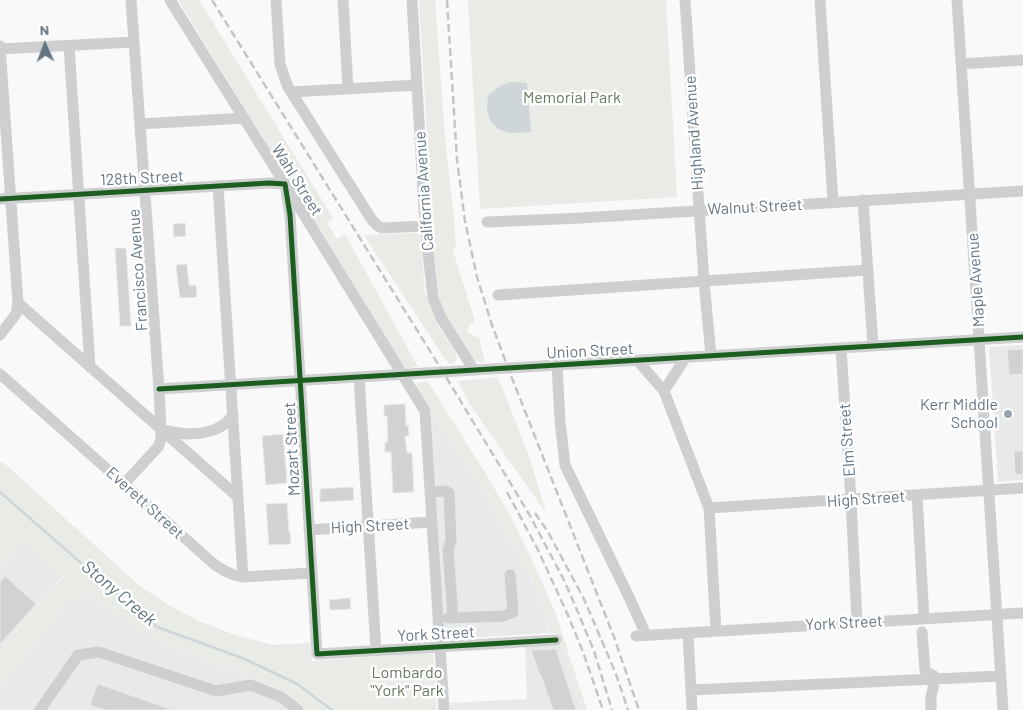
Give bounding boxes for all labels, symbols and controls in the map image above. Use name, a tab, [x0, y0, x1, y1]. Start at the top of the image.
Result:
north arrow	[20, 20, 70, 70]
text: N	[40, 21, 49, 38]
street label: Highland Avenue	[680, 75, 708, 191]
park label: Memorial Park	[523, 88, 621, 108]
street label: California Avenue	[410, 131, 438, 251]
street label: Wahl Street	[267, 141, 327, 219]
street label: 128th Street	[100, 166, 184, 190]
street label: Walnut Street	[707, 195, 803, 219]
street label: Francisco Avenue	[124, 208, 152, 332]
street label: Maple Avenue	[963, 232, 989, 328]
street label: Union Street	[546, 339, 634, 363]
place label: Kerr Middle School	[920, 395, 998, 433]
street label: Mozart Street	[280, 401, 304, 497]
street label: Elm Street	[835, 403, 859, 477]
marker: Kerr Middle School	[1002, 408, 1014, 420]
street label: Everett Street	[102, 463, 188, 543]
street label: High Street	[826, 487, 906, 511]
street label: High Street	[330, 514, 410, 538]
water label: Stony Creek	[77, 556, 161, 630]
street label: York Street	[805, 611, 883, 635]
street label: York Street	[397, 622, 475, 646]
park label: Lombardo "York" Park	[370, 663, 444, 701]

